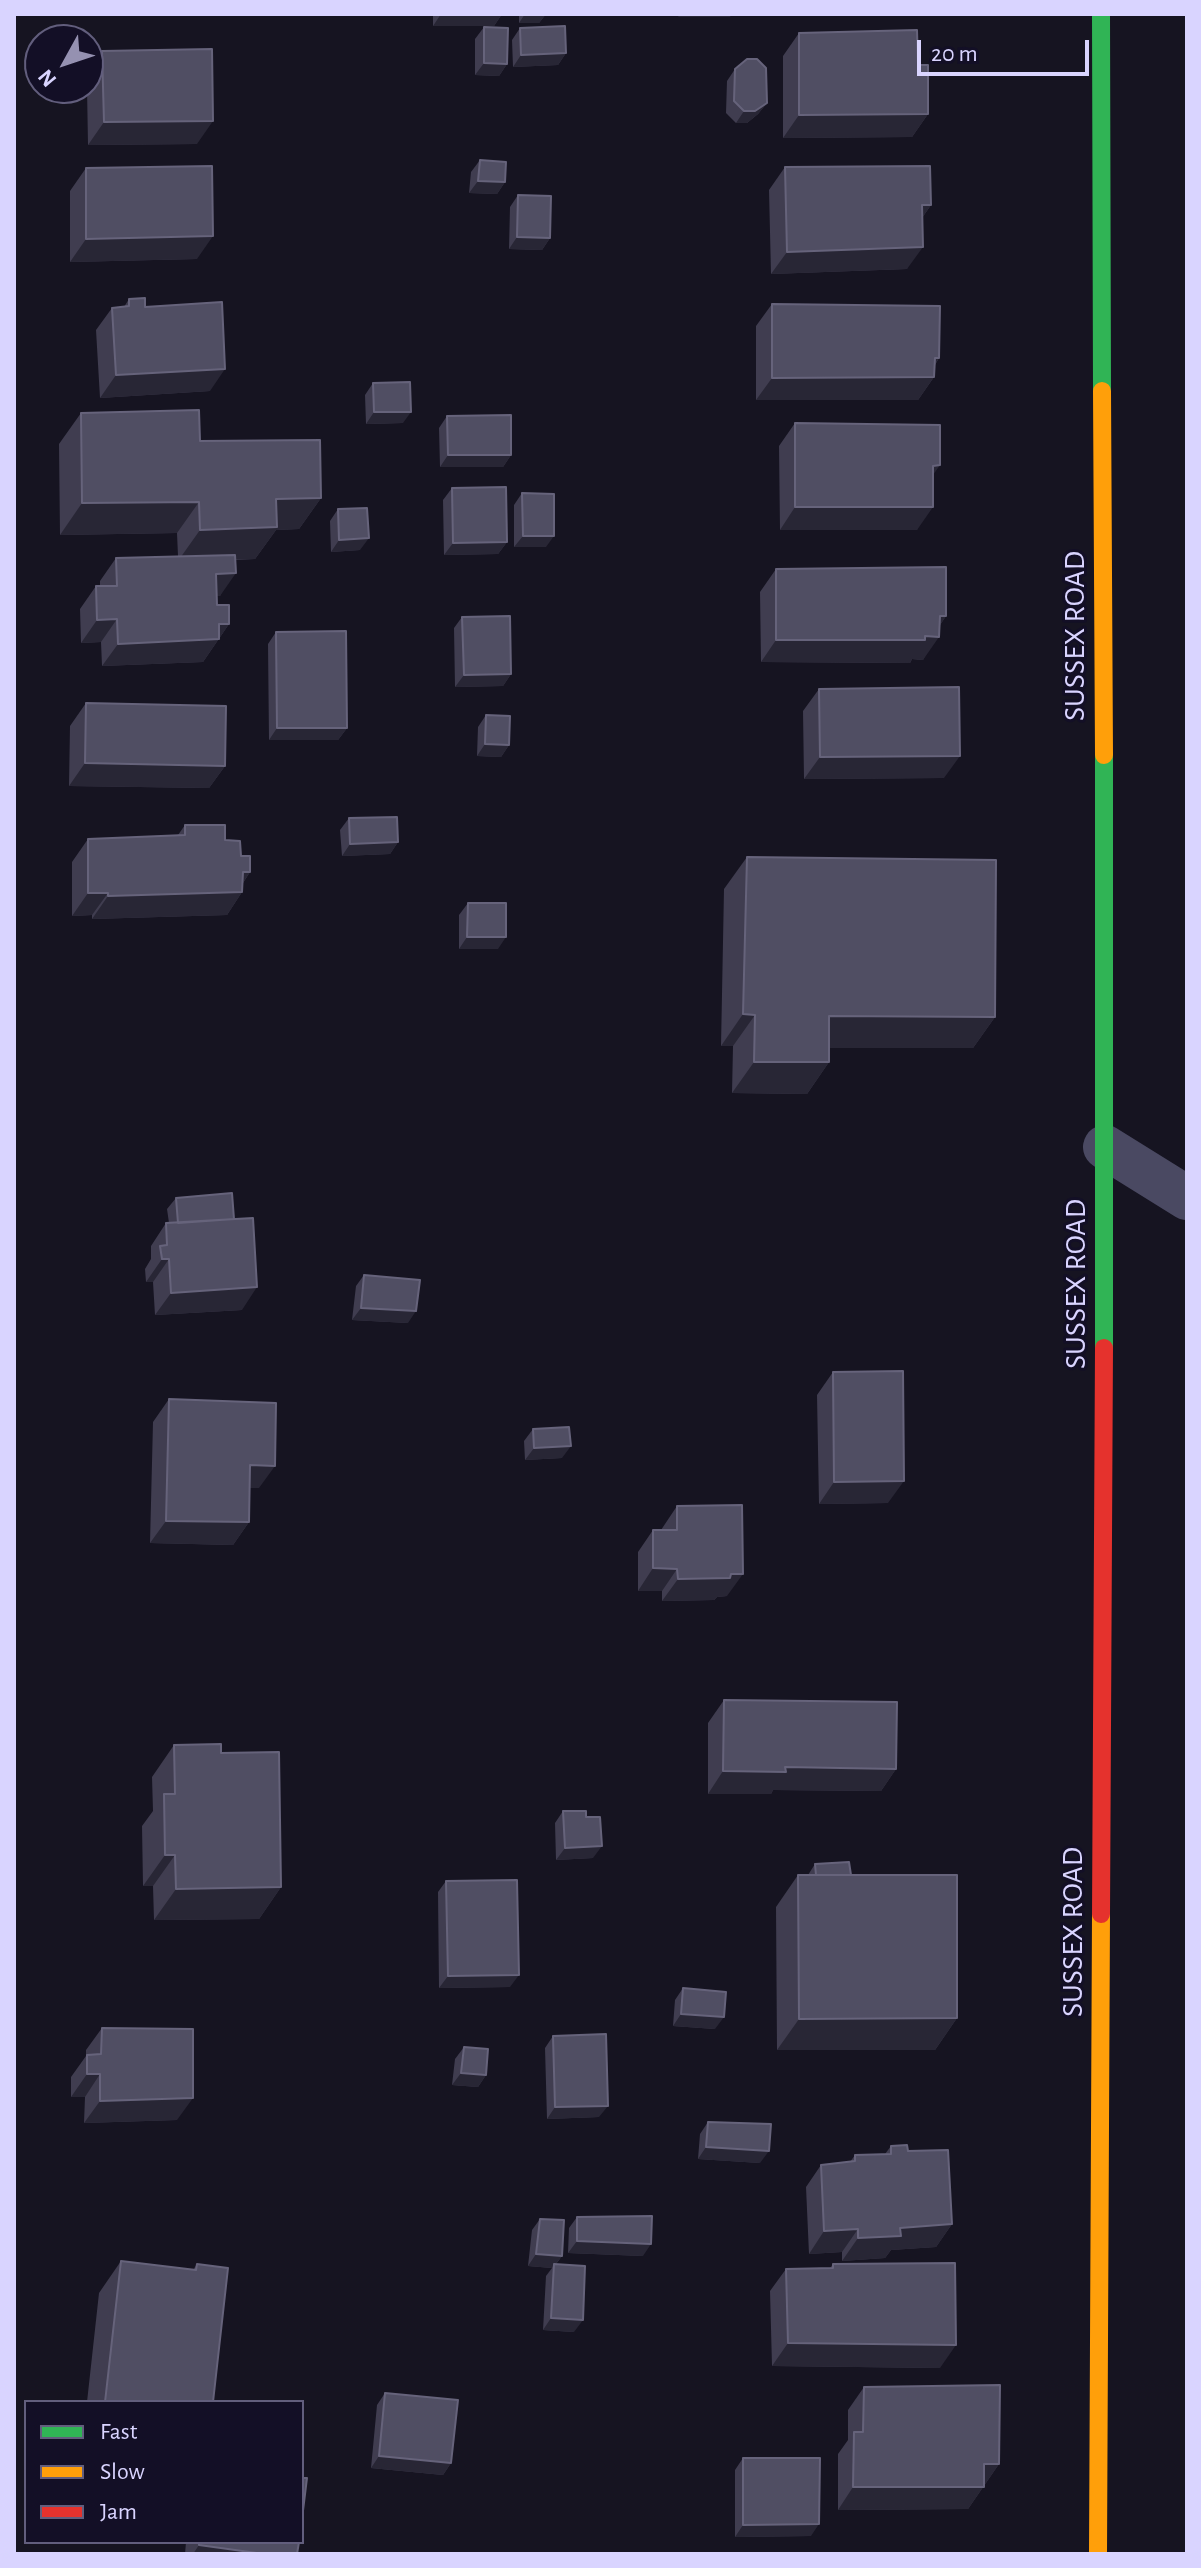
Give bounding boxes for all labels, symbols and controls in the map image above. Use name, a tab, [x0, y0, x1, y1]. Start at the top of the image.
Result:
north arrow	[24, 24, 104, 104]
scale bar	[921, 24, 1093, 74]
text: 20 m	[931, 42, 978, 66]
text: N	[34, 65, 60, 91]
street label: SUSSEX ROAD	[1057, 551, 1093, 721]
street label: SUSSEX ROAD	[1058, 1199, 1094, 1369]
street label: SUSSEX ROAD	[1055, 1847, 1091, 2017]
legend	[24, 2400, 304, 2544]
text: Fast	[100, 2420, 137, 2444]
text: Slow	[100, 2460, 145, 2484]
text: Jam	[100, 2500, 137, 2524]

